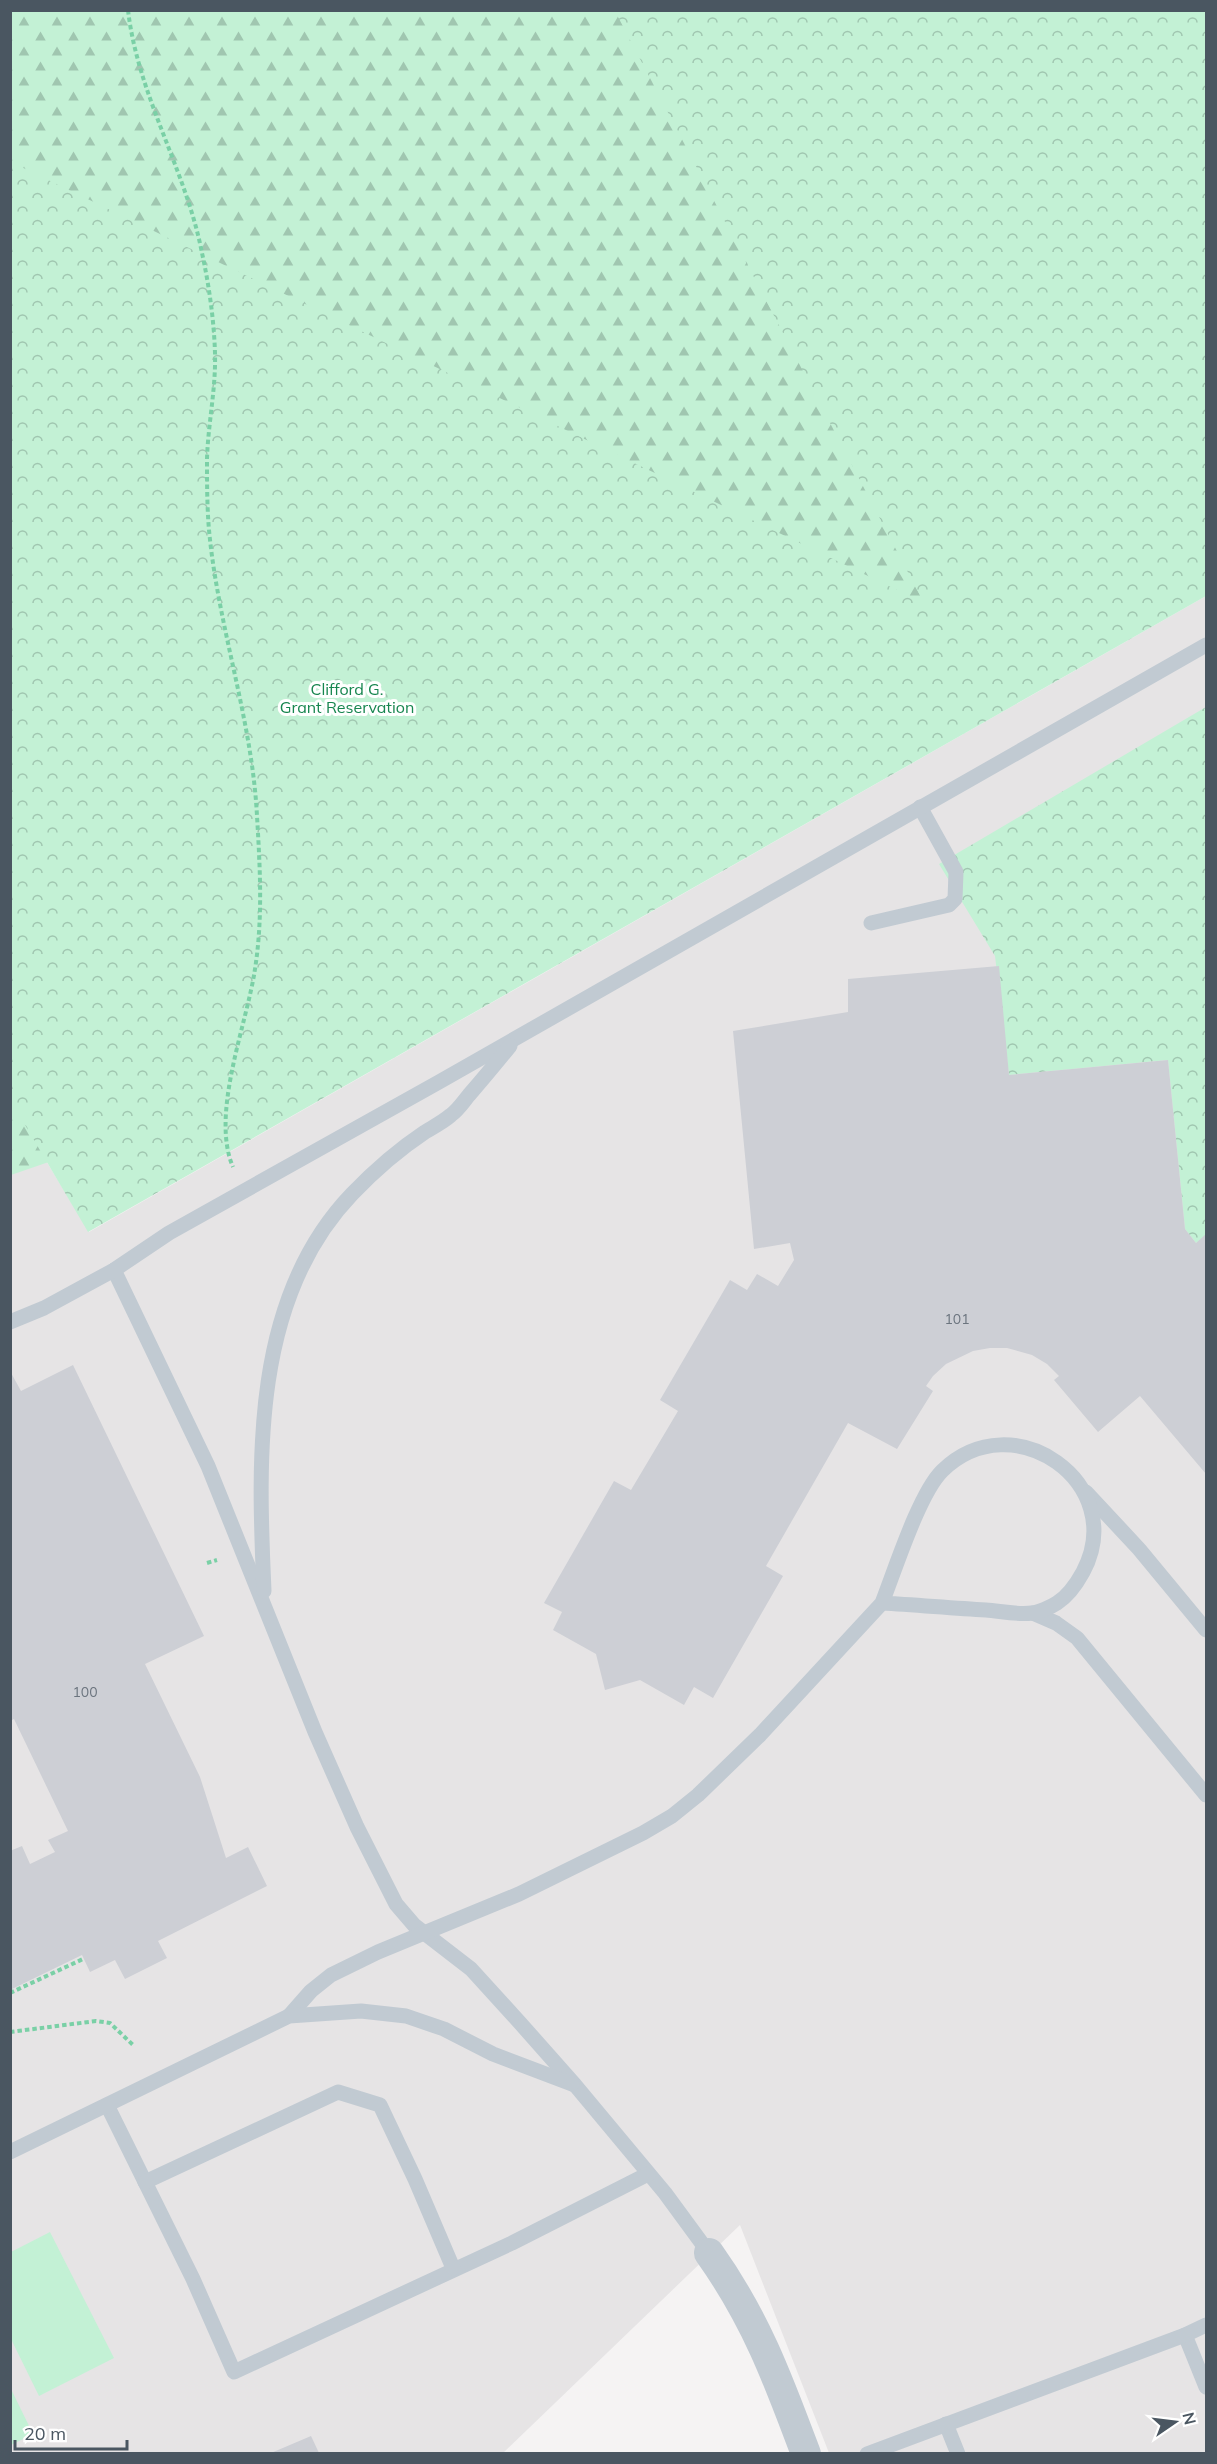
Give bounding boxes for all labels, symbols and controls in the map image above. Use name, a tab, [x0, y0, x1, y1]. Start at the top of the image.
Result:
park label: Clifford G. Grant Reservation	[280, 679, 414, 717]
house number: 101	[944, 1310, 970, 1328]
house number: 100	[72, 1683, 98, 1701]
north arrow	[1145, 2392, 1205, 2452]
text: N	[1178, 2410, 1201, 2427]
scale bar	[15, 2413, 128, 2451]
text: 20 m	[24, 2422, 66, 2445]

